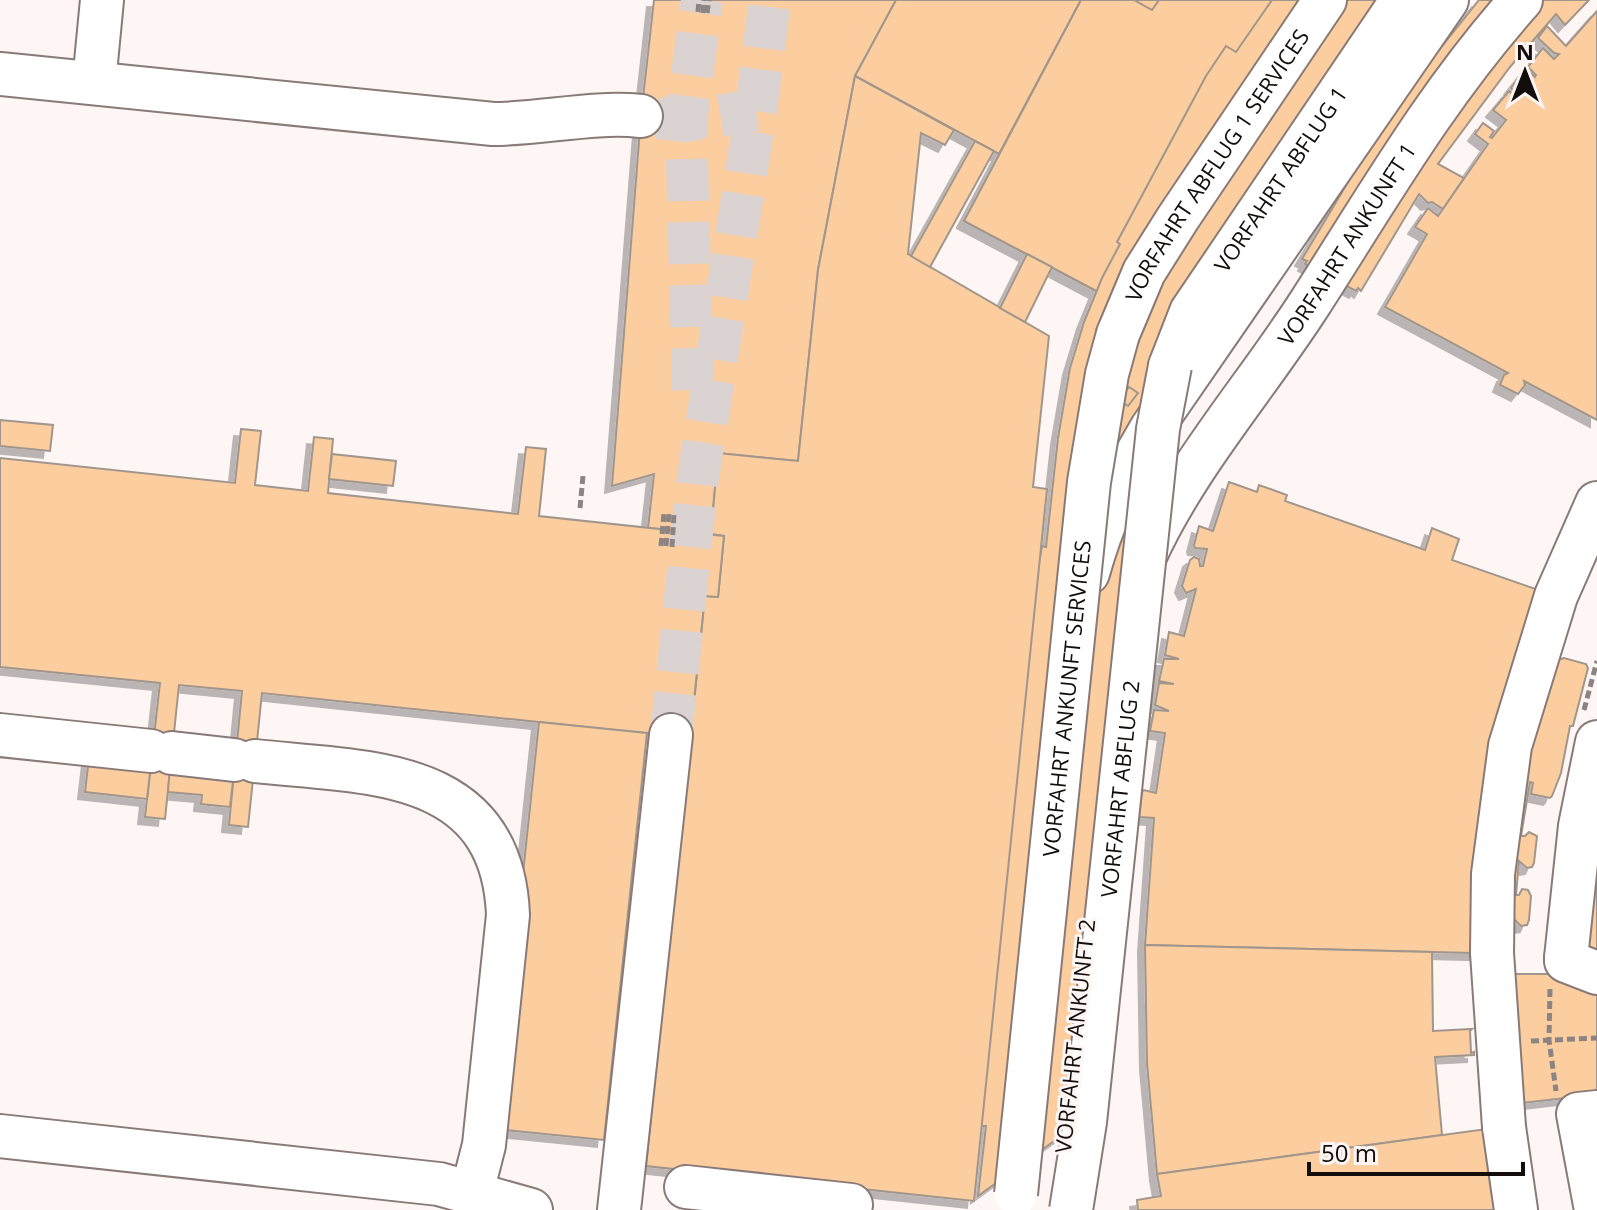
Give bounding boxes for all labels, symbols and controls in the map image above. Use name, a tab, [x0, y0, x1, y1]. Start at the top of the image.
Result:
street label: VORFAHRT ABFLUG 1 SERVICES	[1123, 24, 1315, 308]
north arrow	[1485, 32, 1565, 112]
text: N	[1516, 36, 1534, 66]
street label: VORFAHRT ABFLUG 1	[1208, 82, 1352, 278]
street label: VORFAHRT ANKUNFT 1	[1270, 136, 1422, 351]
street label: VORFAHRT ANKUNFT SERVICES	[1035, 539, 1097, 858]
street label: VORFAHRT ABFLUG 2	[1093, 679, 1145, 899]
street label: VORFAHRT ANKUNFT 2	[1047, 917, 1101, 1154]
scale bar	[1309, 1126, 1523, 1176]
text: 50 m	[1321, 1136, 1377, 1169]

